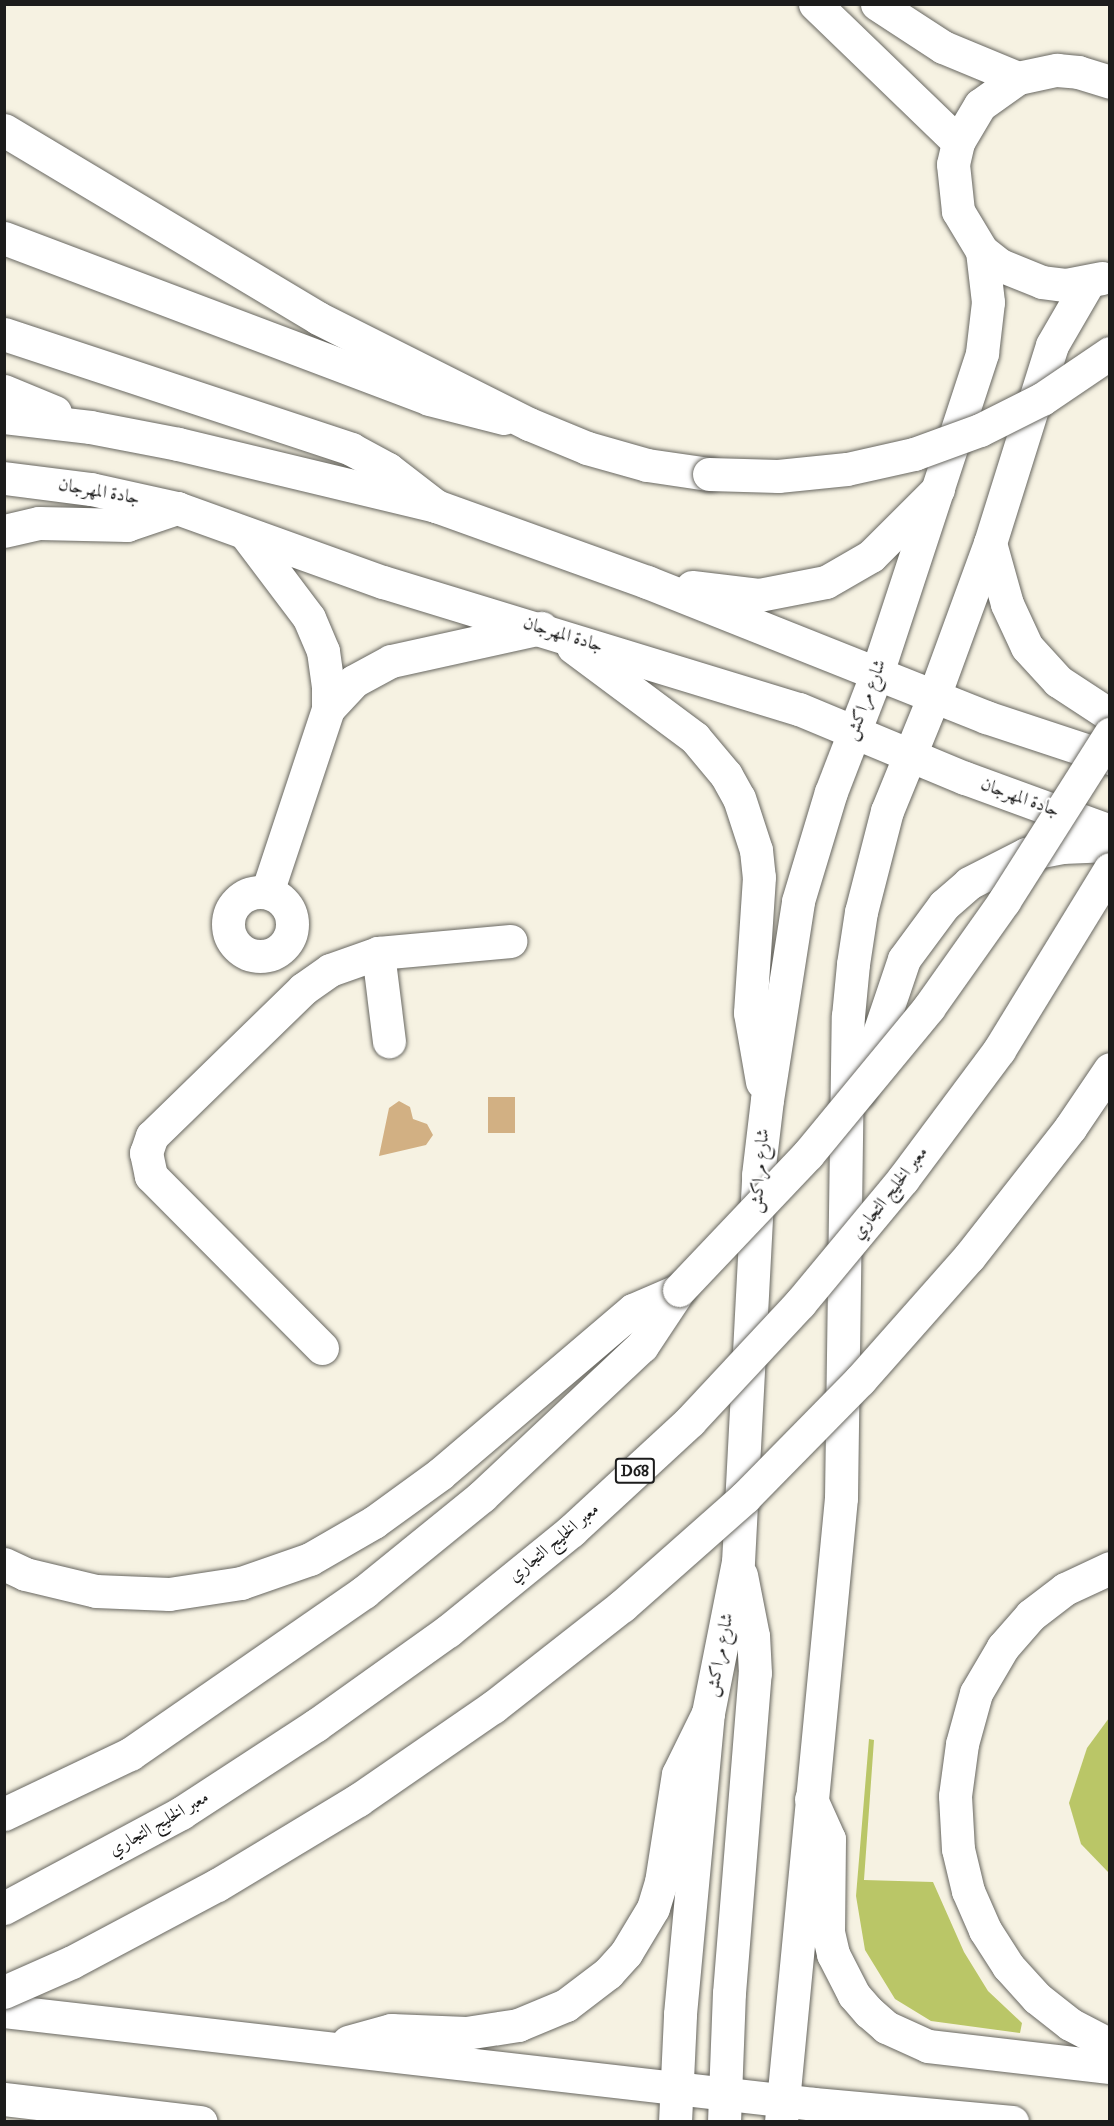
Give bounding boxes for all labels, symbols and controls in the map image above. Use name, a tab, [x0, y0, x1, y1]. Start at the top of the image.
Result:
street label: جادة المهرجان	[57, 474, 141, 510]
street label: جادة المهرجان	[520, 613, 606, 657]
street label: شارع مراكش	[841, 656, 891, 744]
street label: جادة المهرجان	[978, 774, 1062, 822]
street label: شارع مراكش	[746, 1128, 774, 1214]
street label: معبر الخليج التجاري	[847, 1142, 933, 1244]
road number: D68	[614, 1458, 656, 1484]
street label: معبر الخليج التجاري	[504, 1499, 604, 1587]
street label: شارع مراكش	[701, 1611, 739, 1699]
street label: معبر الخليج التجاري	[105, 1787, 213, 1861]

